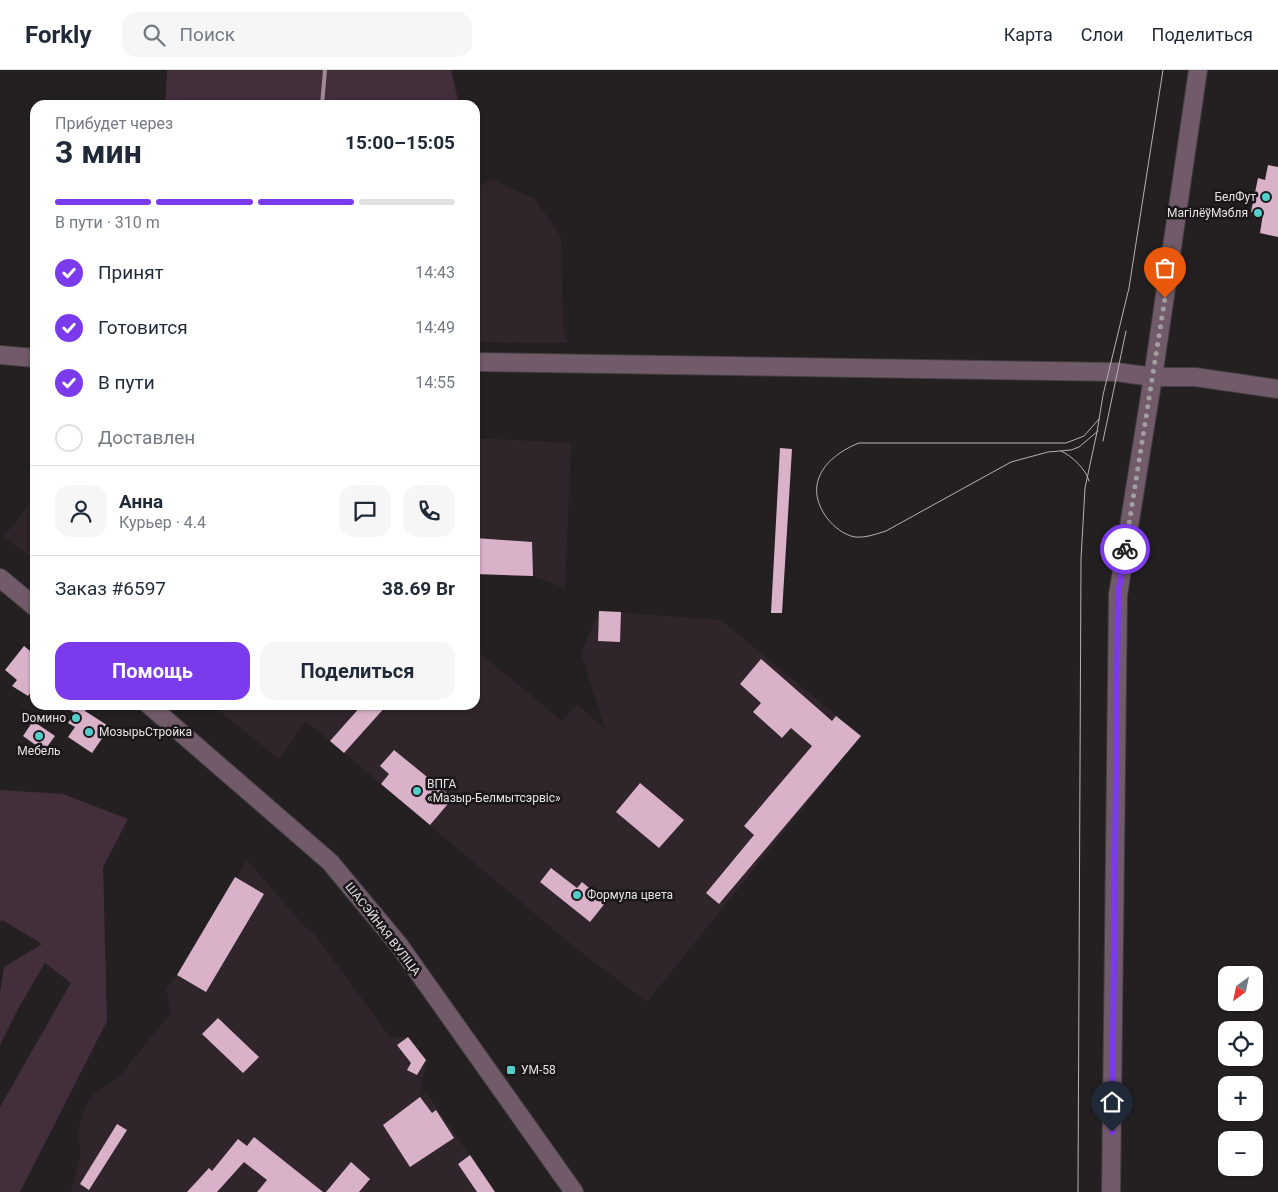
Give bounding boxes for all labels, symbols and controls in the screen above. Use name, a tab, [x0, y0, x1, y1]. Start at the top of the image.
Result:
search box	[122, 12, 472, 57]
text: Forkly	[25, 21, 92, 49]
icon: search	[140, 21, 168, 49]
text: Поиск	[180, 23, 235, 46]
text: Карта	[1004, 24, 1053, 45]
text: Слои	[1081, 24, 1124, 45]
text: Поделиться	[1152, 24, 1253, 45]
text: Прибудет через	[55, 114, 173, 133]
text: 15:00–15:05	[345, 131, 455, 154]
text: 3 мин	[55, 133, 142, 171]
place label: БелФут	[1214, 190, 1256, 204]
marker: БелФут	[1260, 191, 1272, 203]
place label: МагілёўМэбля	[1167, 206, 1248, 220]
marker: МагілёўМэбля	[1252, 207, 1264, 219]
text: В пути · 310 m	[55, 213, 160, 232]
pin	[1144, 247, 1186, 298]
icon: bag	[1151, 254, 1179, 282]
icon: check	[55, 259, 83, 287]
text: Принят	[98, 261, 164, 284]
text: 14:43	[415, 263, 455, 282]
icon: check	[55, 314, 83, 342]
text: Готовится	[98, 316, 188, 339]
text: 14:49	[415, 318, 455, 337]
icon: check	[55, 369, 83, 397]
text: В пути	[98, 371, 155, 394]
text: 14:55	[415, 373, 455, 392]
text: Доставлен	[98, 426, 195, 449]
button: person	[55, 485, 107, 537]
button: chat	[339, 485, 391, 537]
button: phone	[403, 485, 455, 537]
text: Анна	[119, 490, 163, 513]
text: Курьер · 4.4	[119, 513, 206, 532]
courier	[1100, 524, 1150, 574]
icon: bike	[1111, 535, 1139, 563]
text: Заказ #6597	[55, 577, 166, 600]
text: 38.69 Br	[382, 577, 455, 600]
button: Помощь	[55, 642, 250, 700]
button: Поделиться	[260, 642, 455, 700]
place label: Dомино	[22, 711, 66, 725]
marker: Dомино	[70, 712, 82, 724]
place label: МозырьСтройка	[99, 725, 192, 739]
marker: МозырьСтройка	[83, 726, 95, 738]
marker: Мебель	[33, 730, 45, 742]
place label: Мебель	[17, 744, 61, 758]
place label: ВПГА «Мазыр-Белмытсэрвіс»	[427, 777, 561, 805]
marker: ВПГА «Мазыр-Белмытсэрвіс»	[411, 785, 423, 797]
street label: ШАСЭЙНАЯ ВУЛІЦА	[342, 879, 424, 978]
place label: Формула цвета	[587, 888, 673, 902]
marker: Формула цвета	[571, 889, 583, 901]
north arrow	[1218, 966, 1262, 1011]
map controls	[1218, 966, 1263, 1176]
button: locate	[1218, 1021, 1263, 1066]
place label: УМ-58	[521, 1063, 556, 1077]
marker: УМ-58	[505, 1064, 517, 1076]
button: +	[1218, 1076, 1263, 1121]
pin	[1091, 1081, 1133, 1132]
icon: home	[1098, 1088, 1126, 1116]
button: −	[1218, 1131, 1263, 1176]

